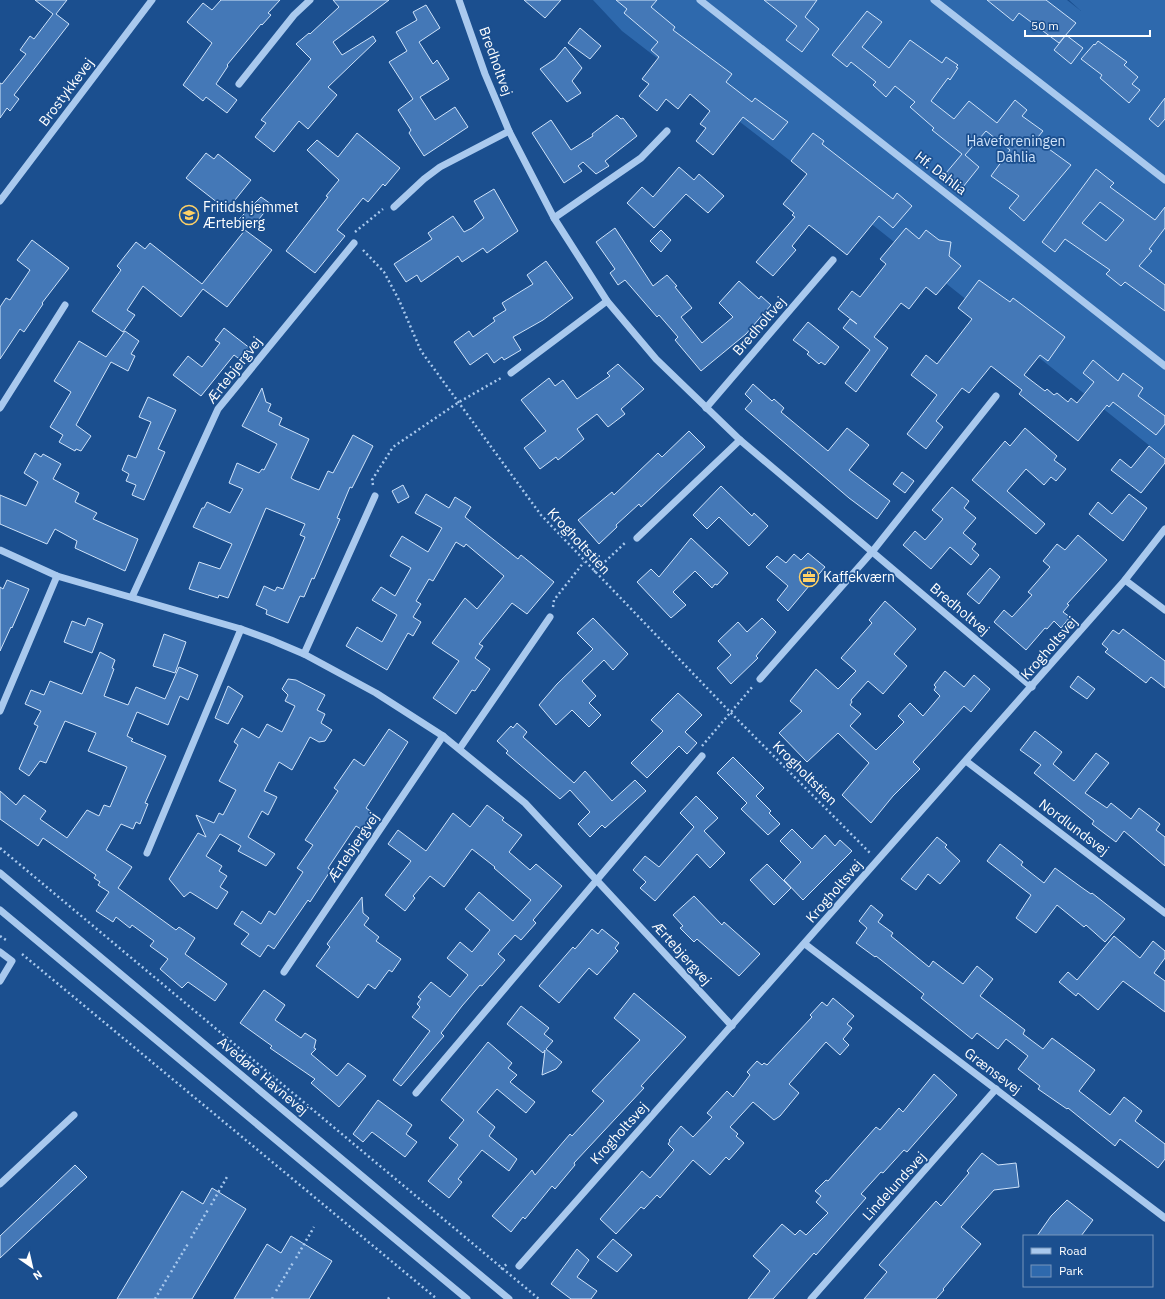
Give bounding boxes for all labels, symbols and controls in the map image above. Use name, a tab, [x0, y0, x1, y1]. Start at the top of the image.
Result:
scale bar	[1025, 12, 1150, 38]
text: 50 m	[1031, 18, 1059, 33]
street label: Bredholtvej	[475, 24, 517, 98]
street label: Brostykkevej	[35, 54, 97, 130]
park label: Haveforeningen Dahlia	[966, 132, 1066, 166]
street label: Hf. Dahlia	[912, 147, 971, 199]
place label: Fritidshjemmet Ærtebjerg	[203, 198, 299, 232]
school or university icon: Fritidshjemmet Ærtebjerg	[178, 204, 200, 226]
street label: Bredholtvej	[728, 293, 790, 359]
street label: Ærtebjergvej	[202, 333, 266, 407]
street label: Krogholtstien	[544, 504, 614, 578]
office icon: Kaffekværn	[798, 566, 820, 588]
place label: Kaffekværn	[823, 568, 895, 586]
street label: Bredholtvej	[926, 579, 994, 639]
street label: Krogholtsvej	[1017, 613, 1081, 683]
street label: Krogholtstien	[769, 737, 841, 809]
street label: Nordlundsvej	[1035, 795, 1113, 859]
street label: Ærtebjergvej	[323, 809, 383, 885]
street label: Krogholtsvej	[802, 856, 866, 926]
street label: Ærtebjergvej	[649, 917, 715, 989]
street label: Avedøre Havnevej	[214, 1033, 312, 1119]
street label: Grænsevej	[961, 1044, 1025, 1098]
street label: Krogholtsvej	[586, 1098, 652, 1168]
street label: Lindelundsvej	[858, 1148, 930, 1224]
legend	[1023, 1235, 1153, 1287]
text: Road	[1059, 1243, 1087, 1258]
north arrow	[12, 1247, 52, 1287]
text: Park	[1059, 1263, 1084, 1278]
text: N	[30, 1267, 45, 1283]

